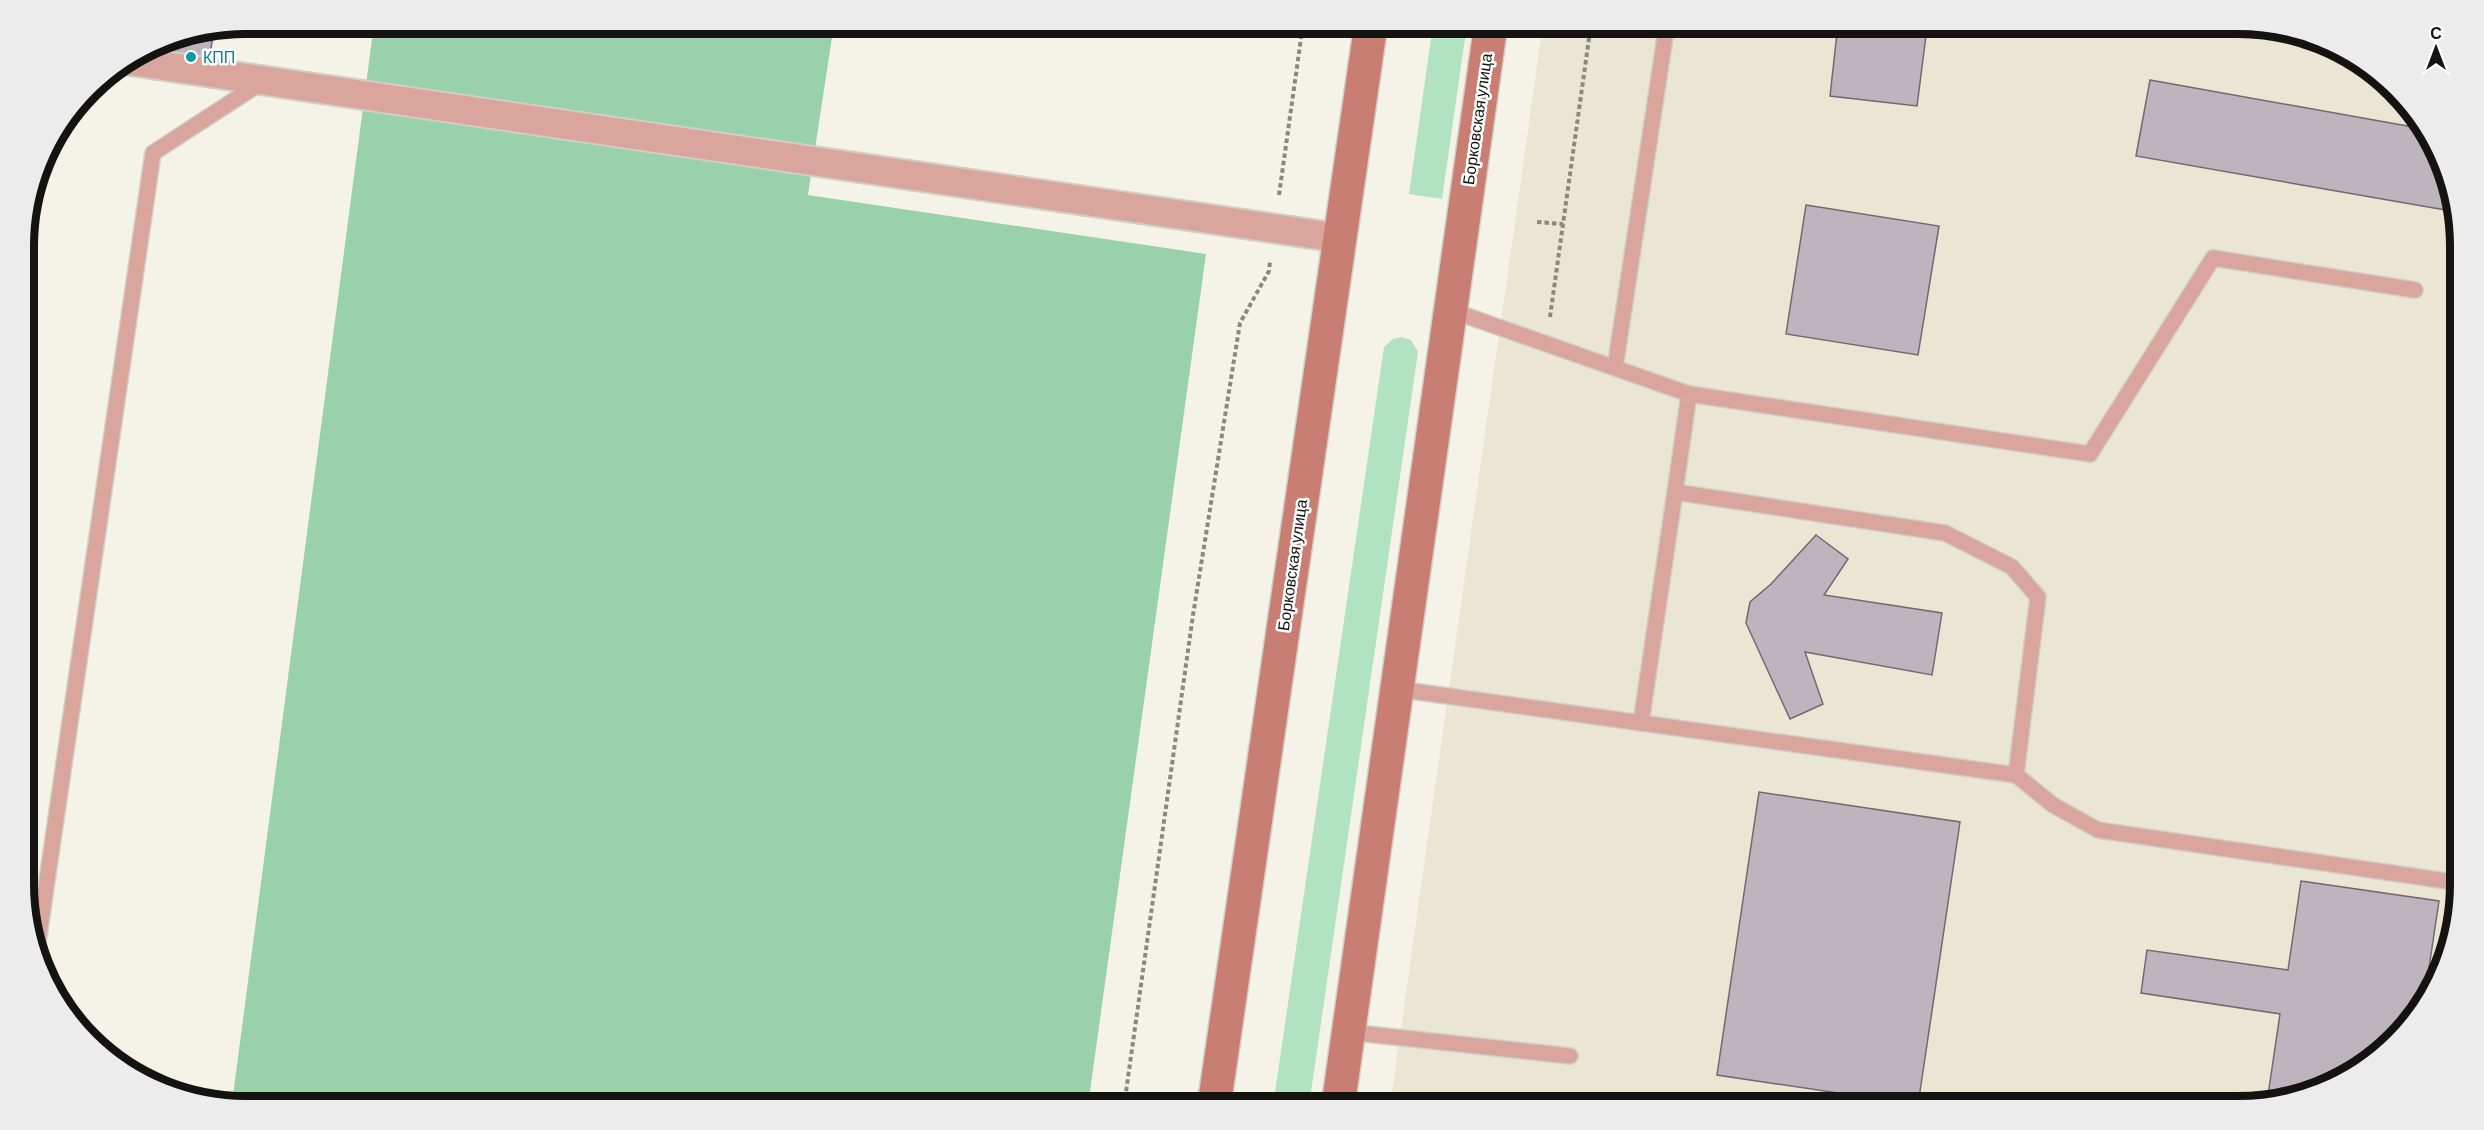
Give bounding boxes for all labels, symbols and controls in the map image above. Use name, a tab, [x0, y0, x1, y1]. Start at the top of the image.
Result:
north arrow	[2406, 18, 2466, 78]
text: С	[2430, 23, 2442, 42]
place label: КПП	[203, 47, 235, 66]
marker: КПП	[184, 50, 198, 64]
street label: Борковская улица	[1458, 52, 1495, 186]
street label: Борковская улица	[1273, 498, 1310, 632]

